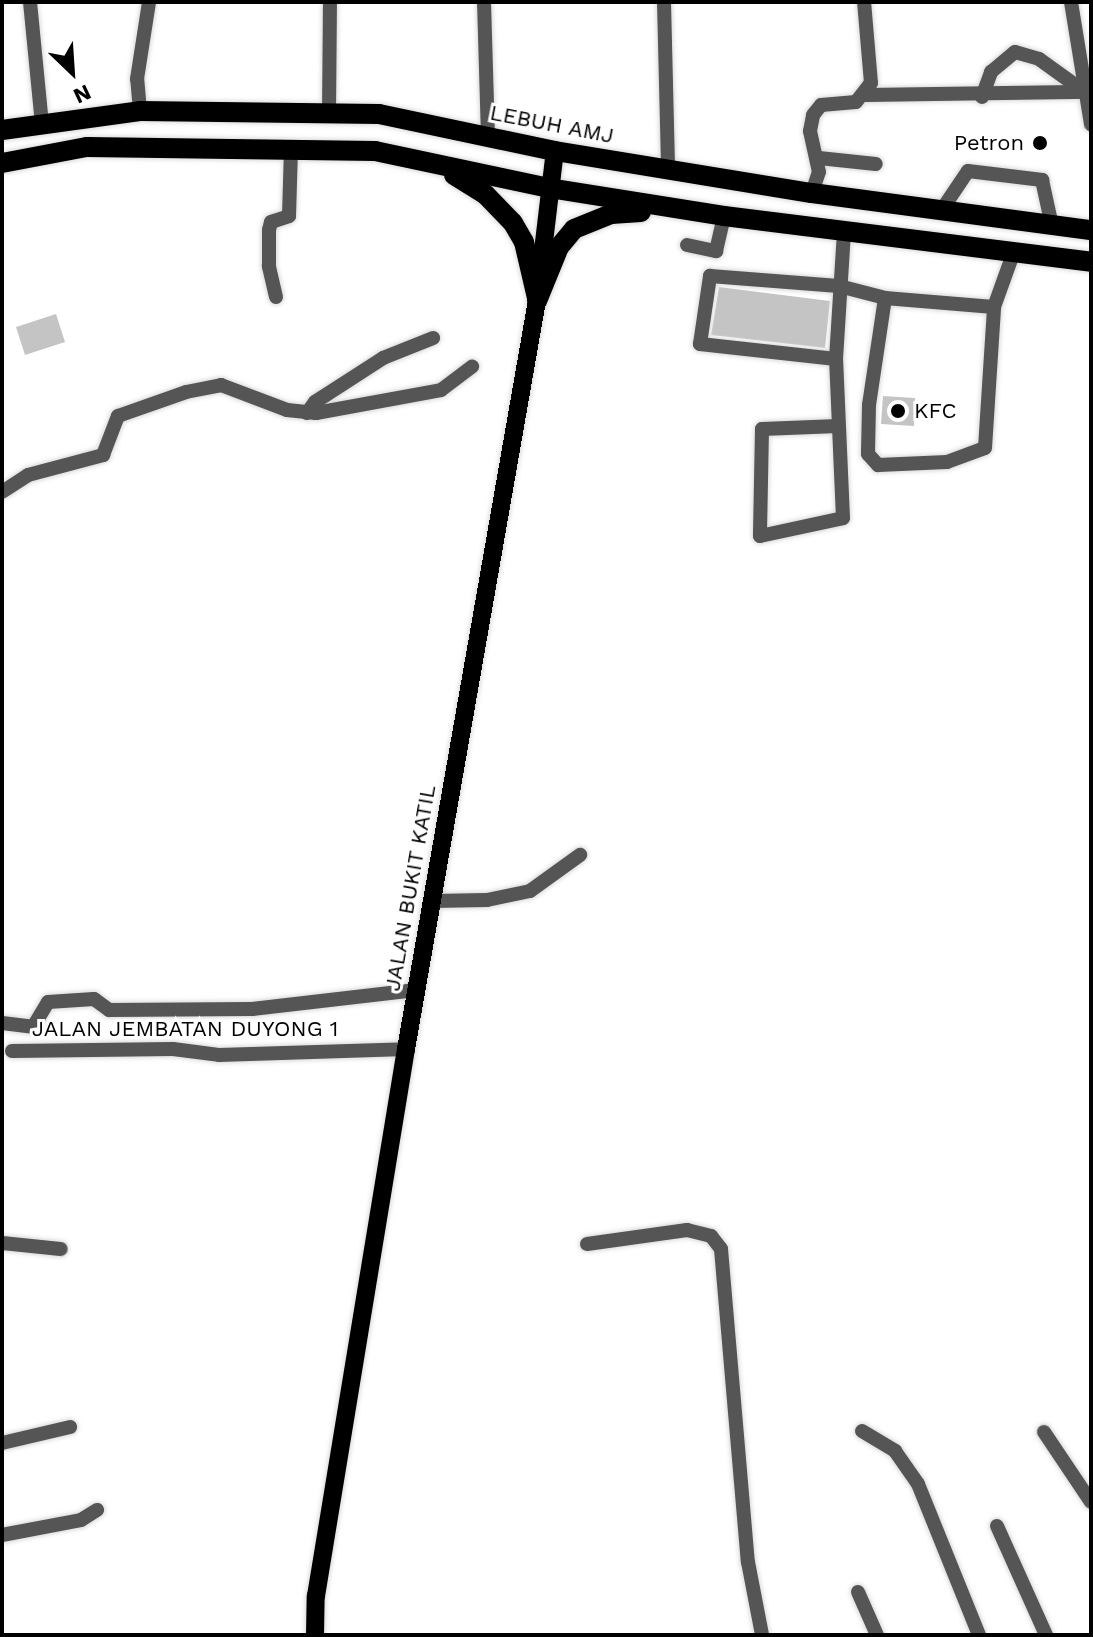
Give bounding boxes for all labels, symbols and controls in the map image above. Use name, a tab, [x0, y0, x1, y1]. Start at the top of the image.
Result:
north arrow	[32, 32, 112, 112]
text: N	[70, 79, 95, 109]
street label: LEBUH AMJ	[487, 99, 617, 149]
place label: Petron	[954, 130, 1024, 156]
marker: Petron	[1031, 134, 1049, 152]
place label: KFC	[914, 398, 957, 424]
marker: KFC	[889, 402, 907, 420]
street label: JALAN BUKIT KATIL	[379, 783, 441, 993]
street label: JALAN JEMBATAN DUYONG 1	[31, 1016, 339, 1042]

